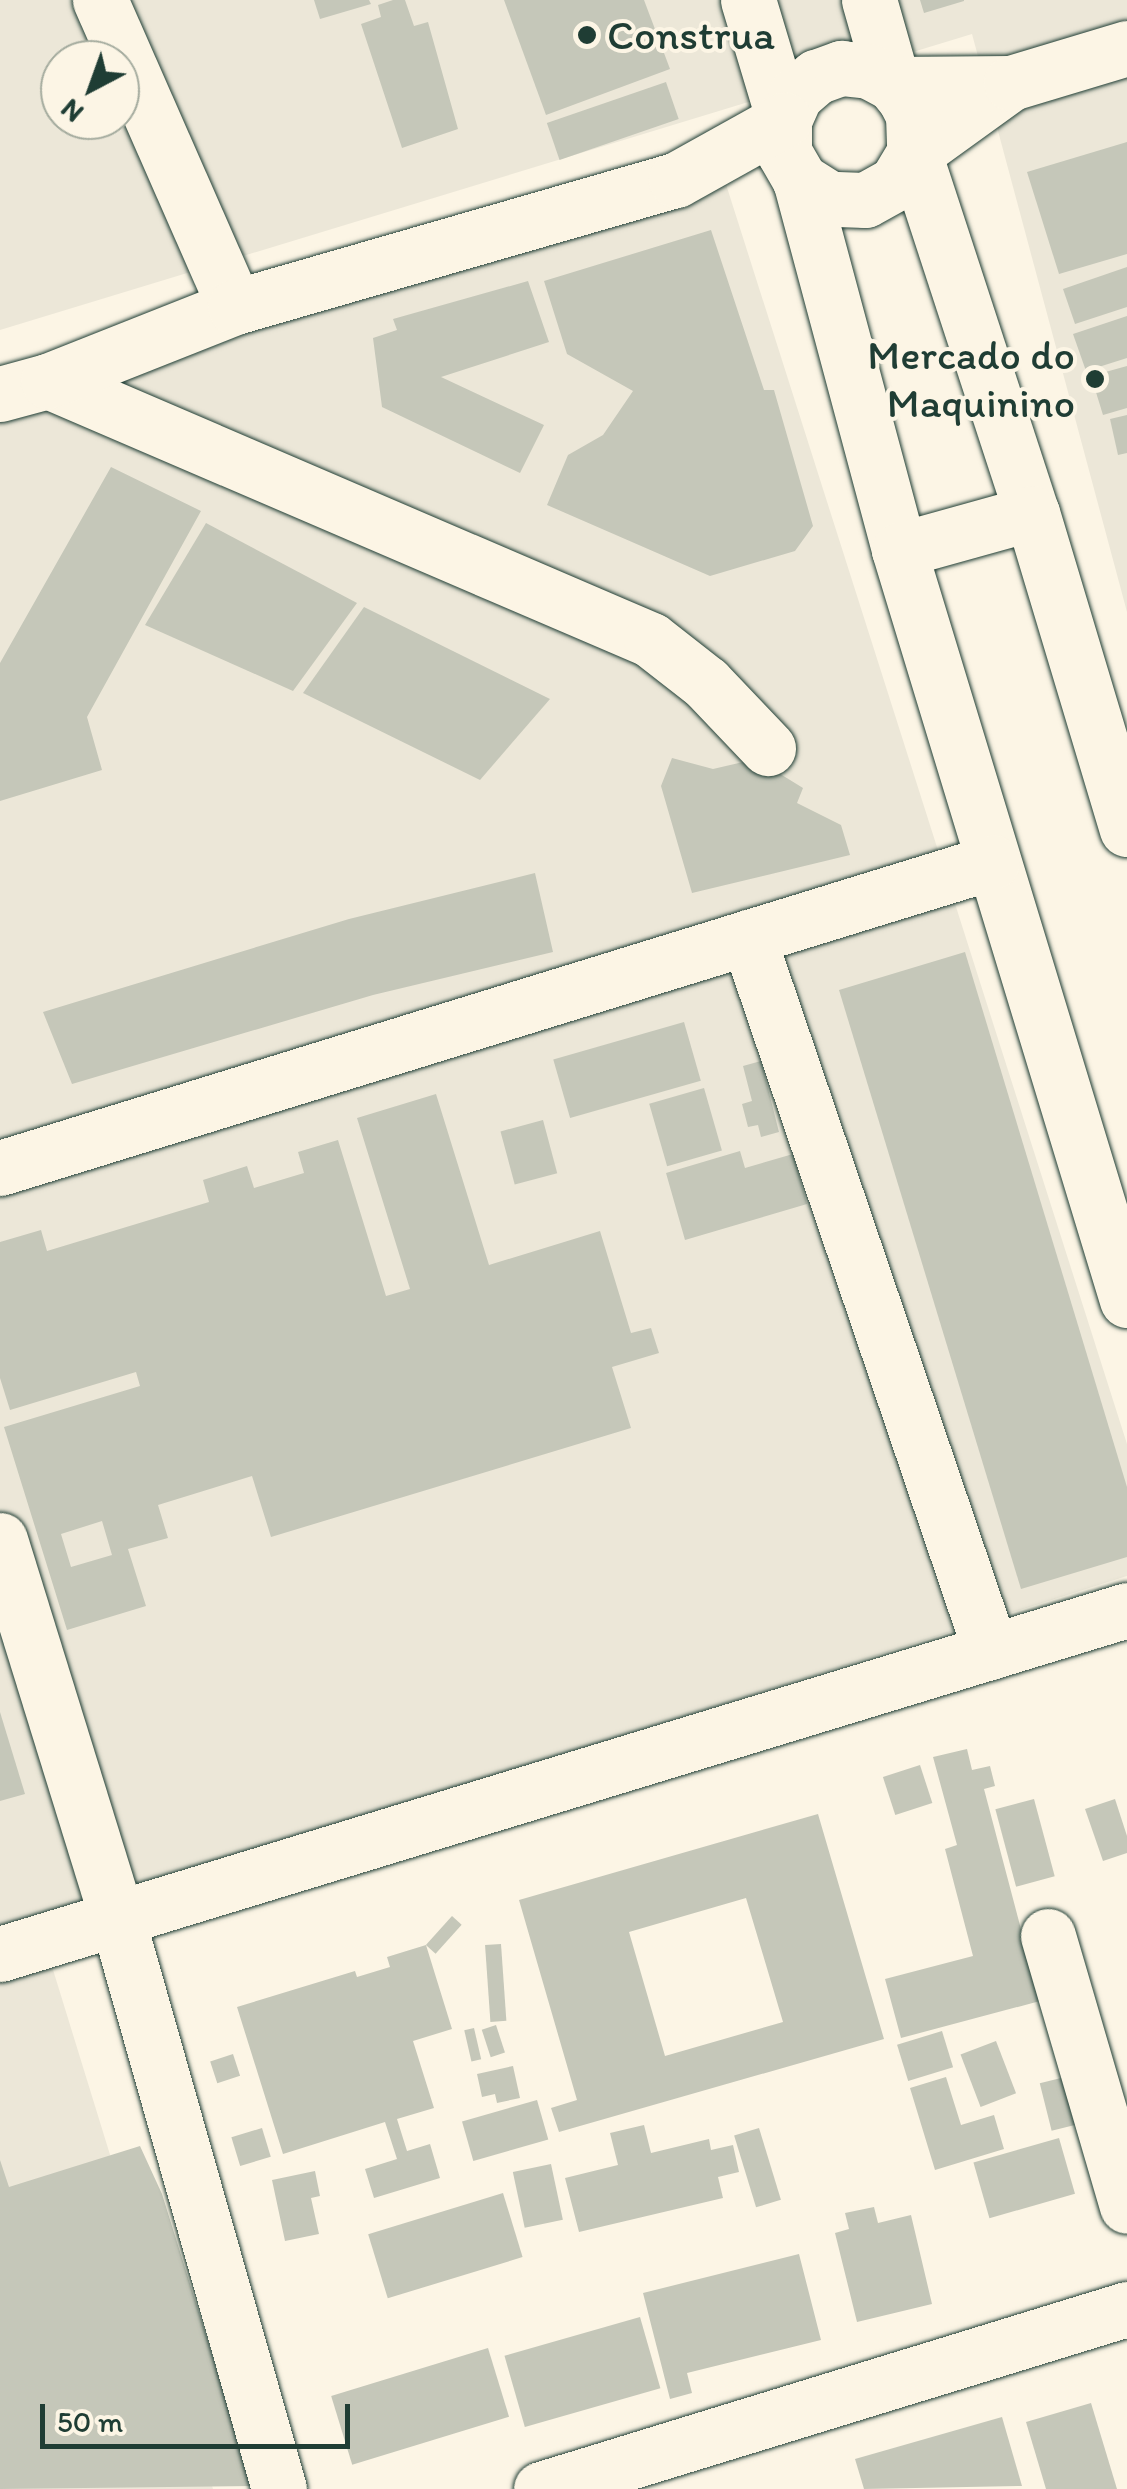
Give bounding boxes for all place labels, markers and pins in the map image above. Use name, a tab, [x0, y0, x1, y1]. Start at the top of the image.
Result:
place label: Construa	[607, 10, 775, 60]
marker: Construa	[576, 24, 598, 46]
place label: Mercado do Maquinino	[867, 330, 1075, 428]
marker: Mercado do Maquinino	[1084, 368, 1106, 390]

